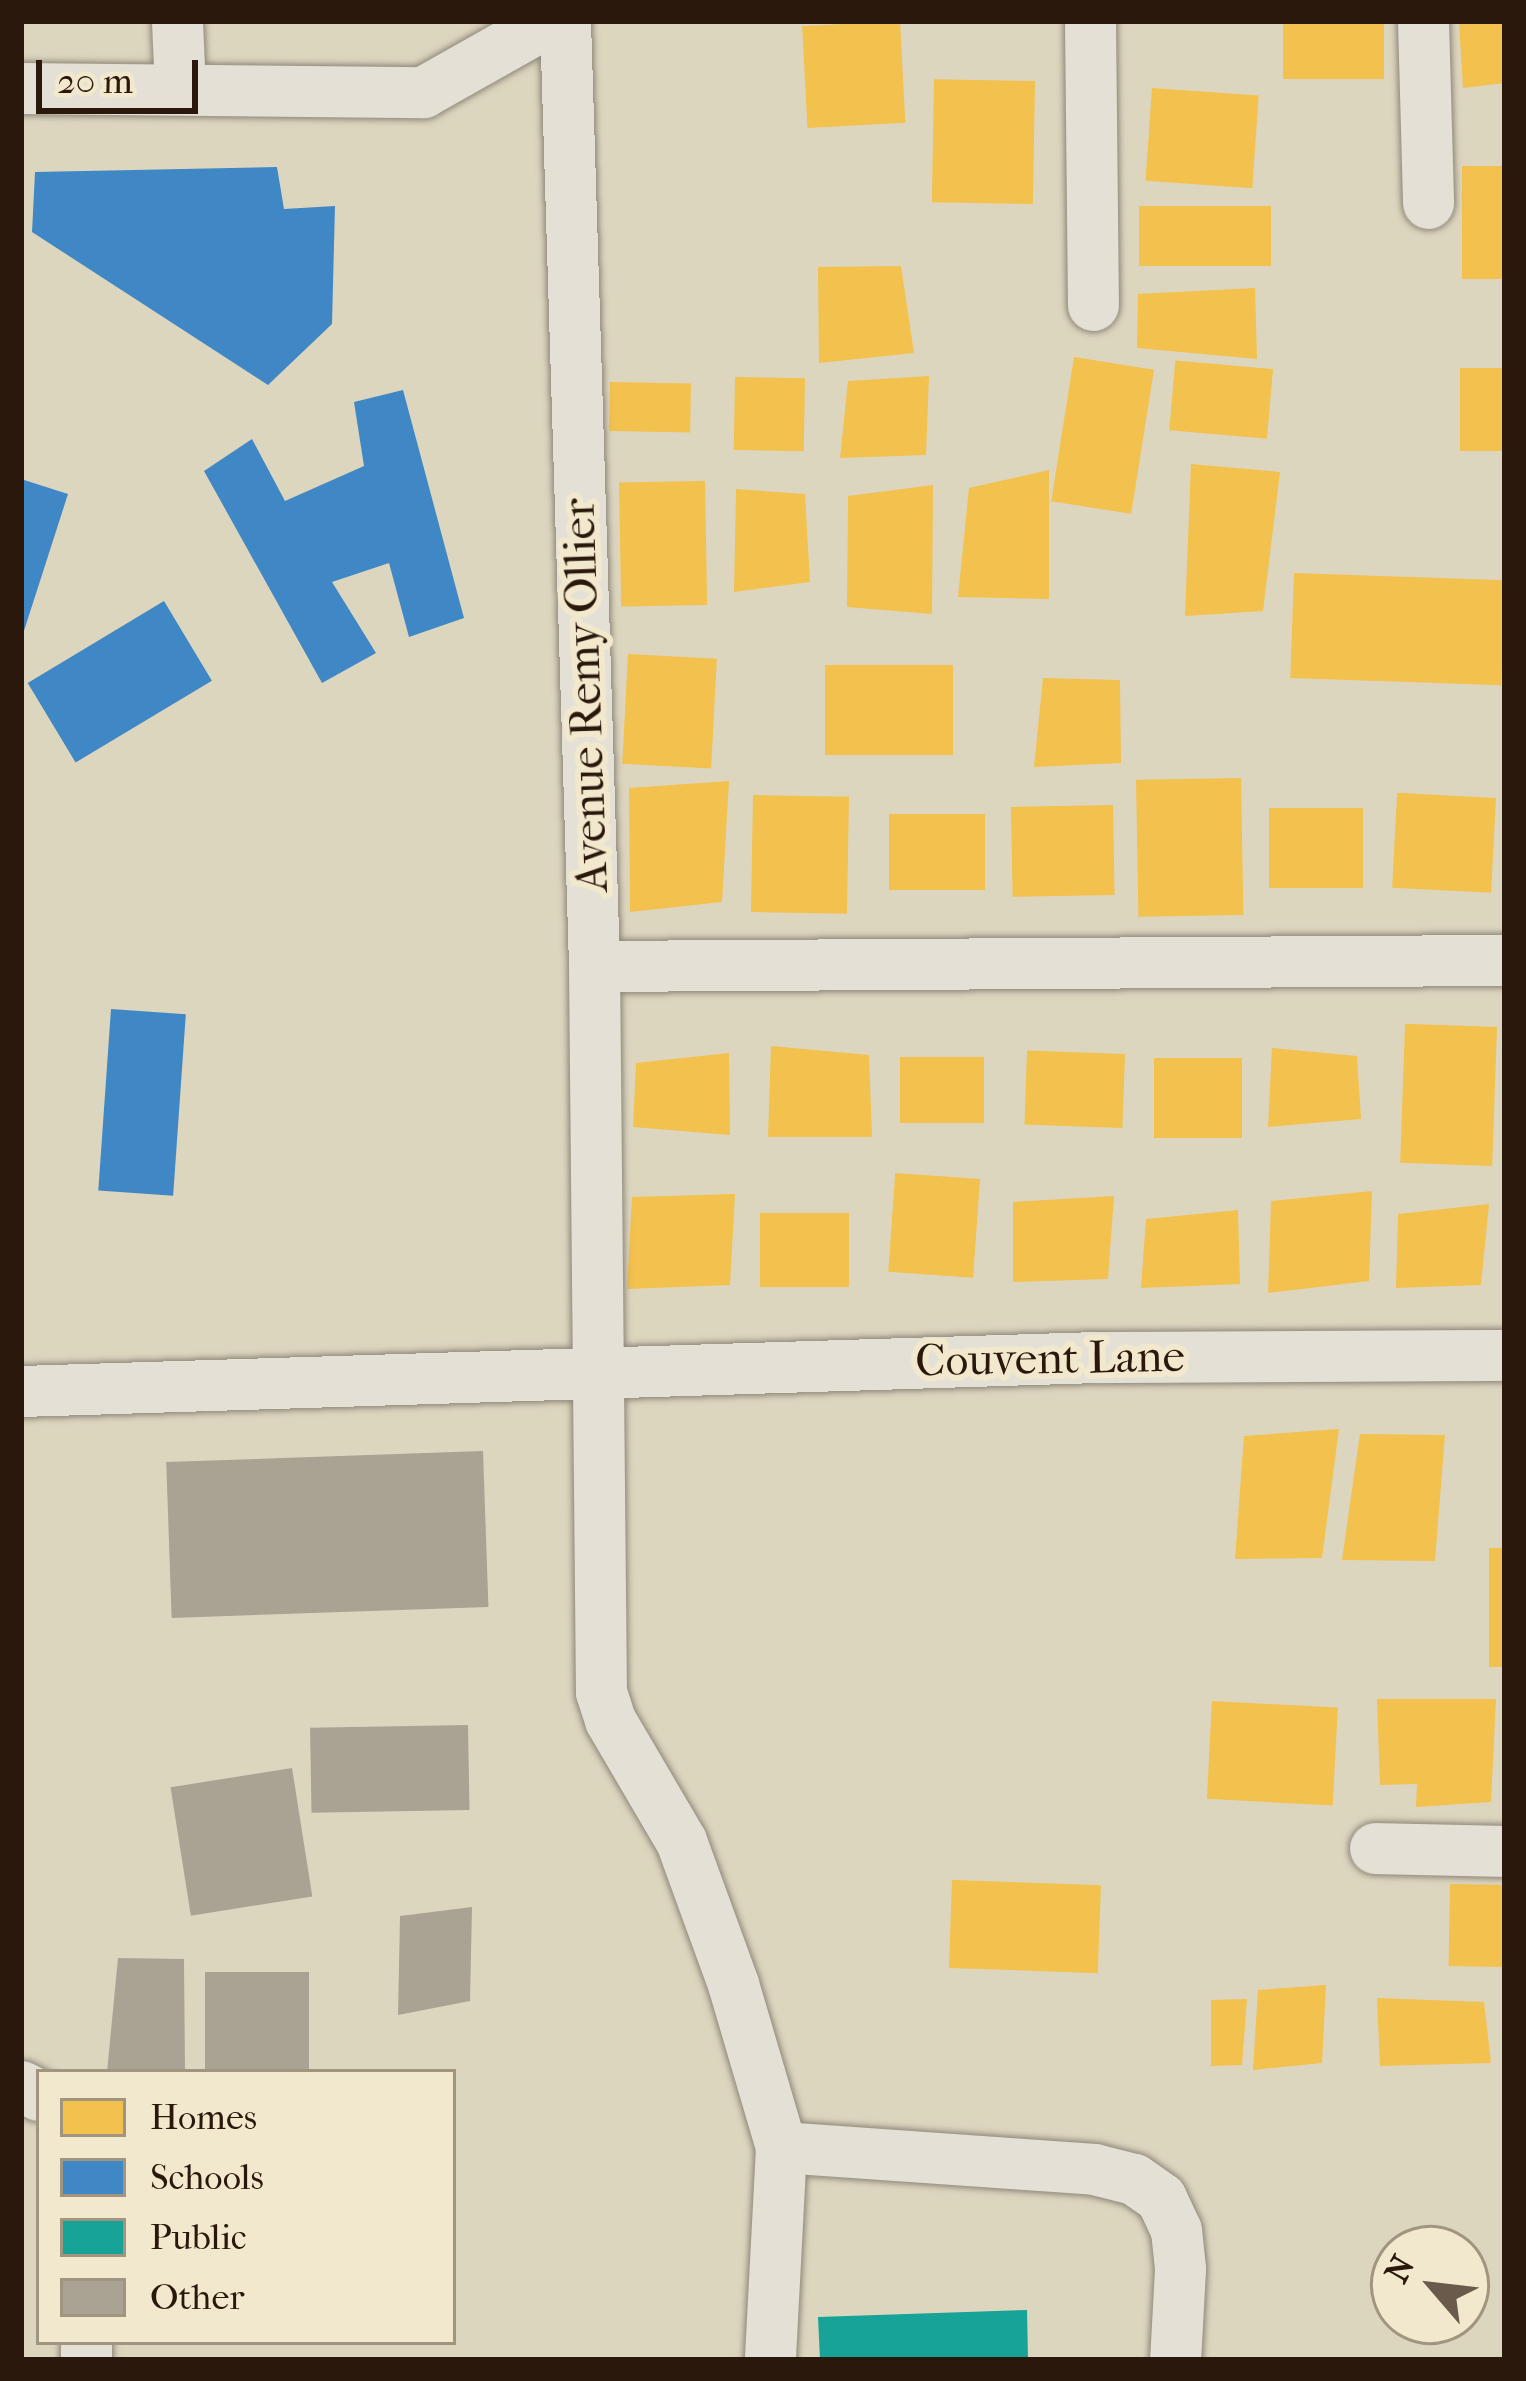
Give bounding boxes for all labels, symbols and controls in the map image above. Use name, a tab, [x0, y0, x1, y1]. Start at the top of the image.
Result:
scale bar	[42, 36, 204, 110]
text: 20 m	[57, 60, 133, 102]
street label: Avenue Remy Ollier	[552, 497, 620, 893]
street label: Couvent Lane	[915, 1330, 1185, 1388]
legend	[36, 2069, 456, 2345]
text: Homes	[150, 2096, 257, 2138]
text: Schools	[150, 2156, 264, 2198]
text: Public	[150, 2216, 247, 2258]
north arrow	[1370, 2225, 1490, 2345]
text: N	[1377, 2249, 1424, 2289]
text: Other	[150, 2276, 245, 2318]

